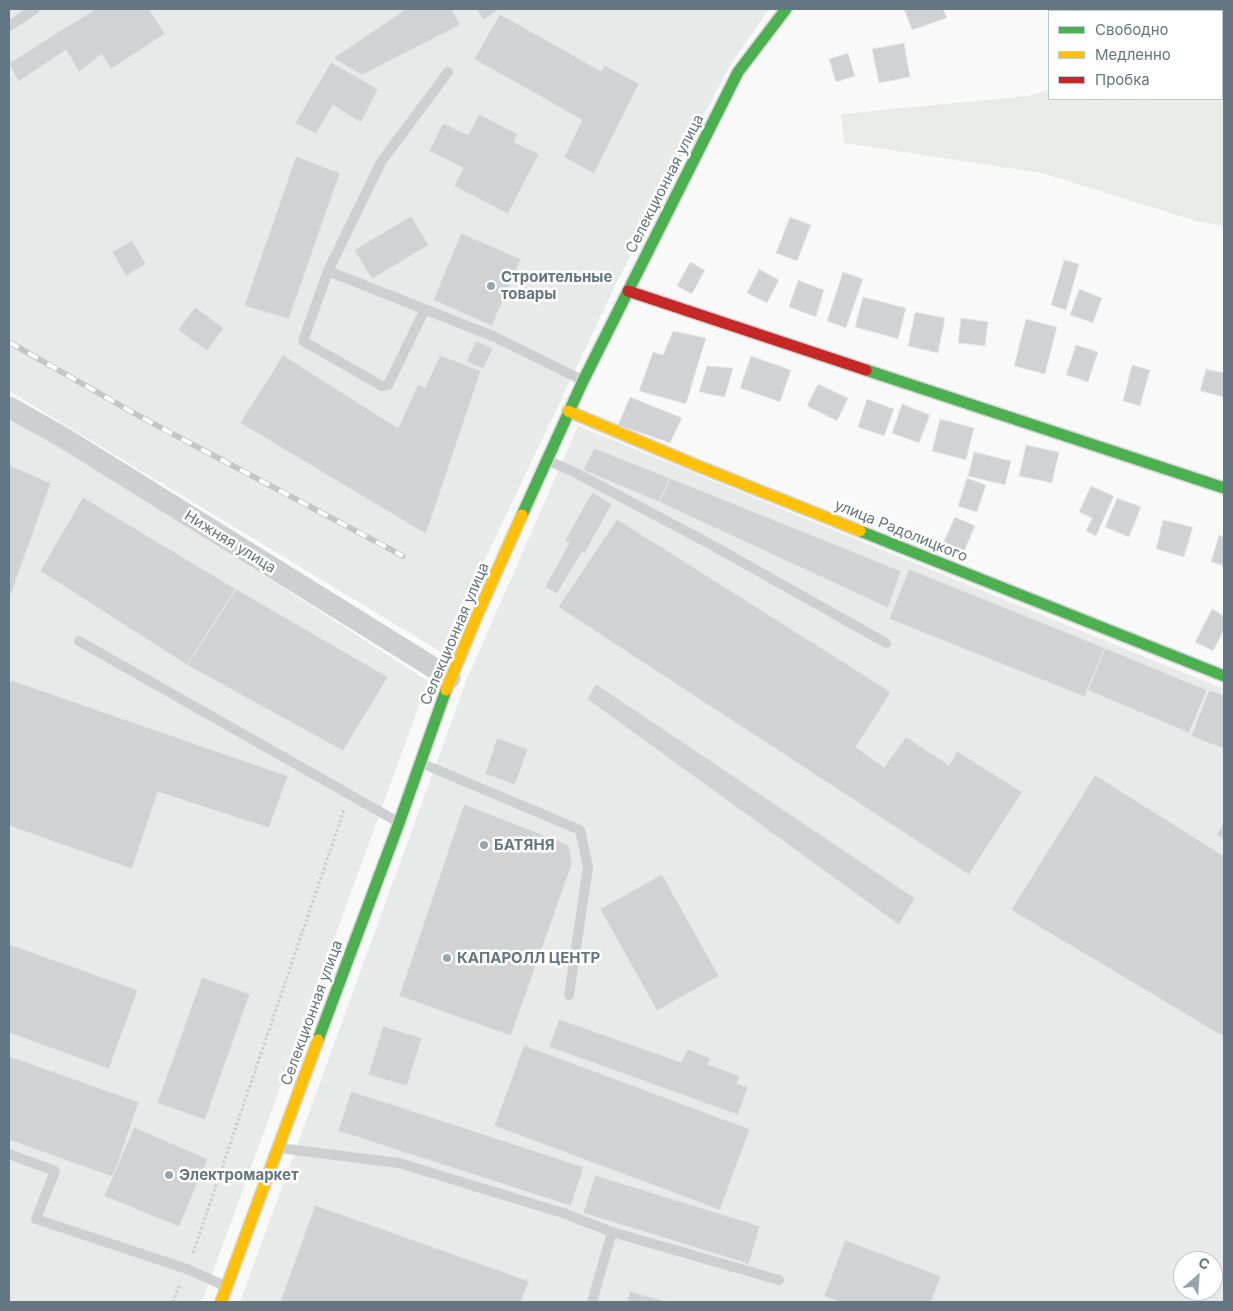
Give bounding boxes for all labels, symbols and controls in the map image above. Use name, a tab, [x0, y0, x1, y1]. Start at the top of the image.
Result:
legend	[1048, 10, 1223, 100]
text: Свободно	[1095, 20, 1169, 39]
text: Медленно	[1095, 45, 1171, 64]
text: Пробка	[1095, 70, 1150, 89]
street label: Селекционная улица	[622, 112, 708, 256]
place label: Строительные товары	[501, 268, 612, 303]
marker: Строительные товары	[485, 280, 497, 292]
street label: улица Радолицкого	[832, 496, 970, 566]
street label: Нижняя улица	[181, 507, 279, 577]
street label: Селекционная улица	[417, 560, 493, 708]
place label: БАТЯНЯ	[494, 836, 554, 854]
marker: БАТЯНЯ	[478, 839, 490, 851]
street label: Селекционная улица	[277, 938, 347, 1088]
place label: КАПАРОЛЛ ЦЕНТР	[457, 949, 600, 967]
marker: КАПАРОЛЛ ЦЕНТР	[441, 952, 453, 964]
place label: Электромаркет	[179, 1166, 299, 1184]
marker: Электромаркет	[163, 1169, 175, 1181]
north arrow	[1173, 1251, 1223, 1301]
text: С	[1196, 1253, 1213, 1273]

